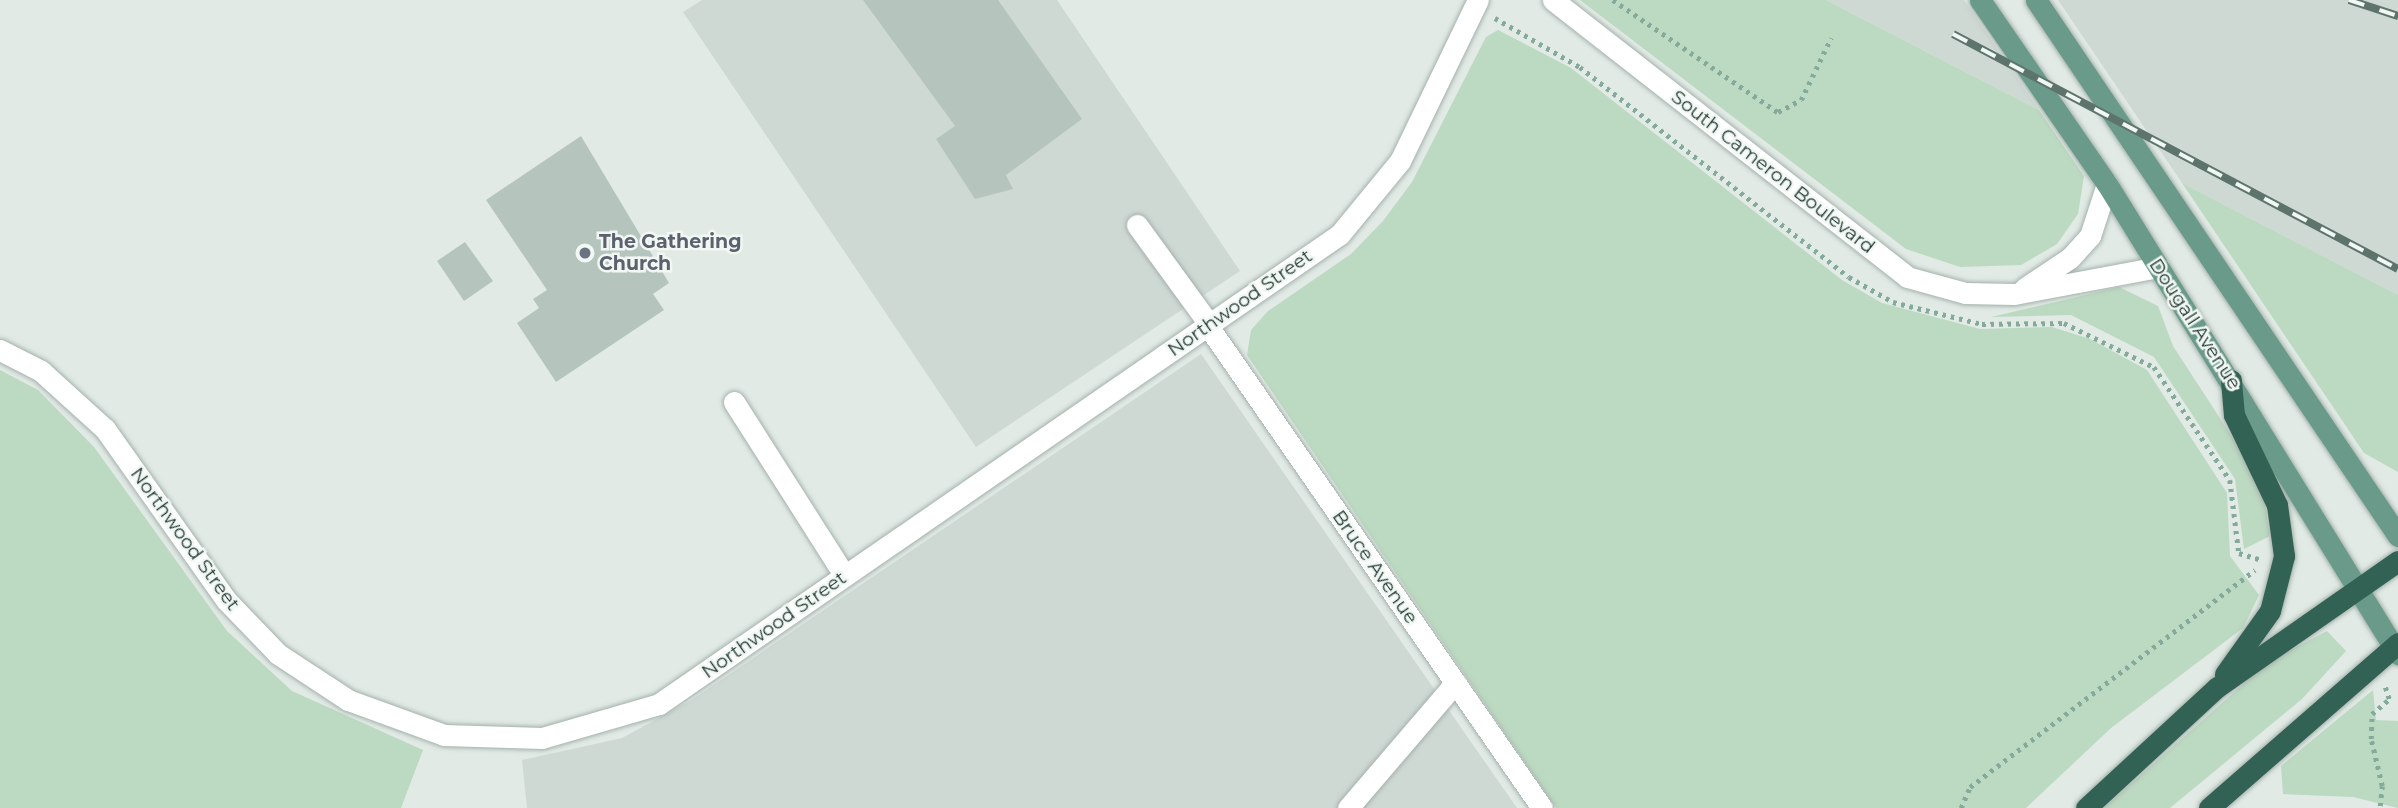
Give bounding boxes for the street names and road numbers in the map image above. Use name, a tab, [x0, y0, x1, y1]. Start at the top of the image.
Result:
street label: South Cameron Boulevard	[1667, 85, 1879, 259]
street label: Northwood Street	[1163, 245, 1317, 361]
street label: Dougall Avenue	[2144, 254, 2246, 394]
street label: Northwood Street	[125, 463, 245, 615]
street label: Bruce Avenue	[1327, 506, 1423, 628]
street label: Northwood Street	[697, 567, 851, 683]

